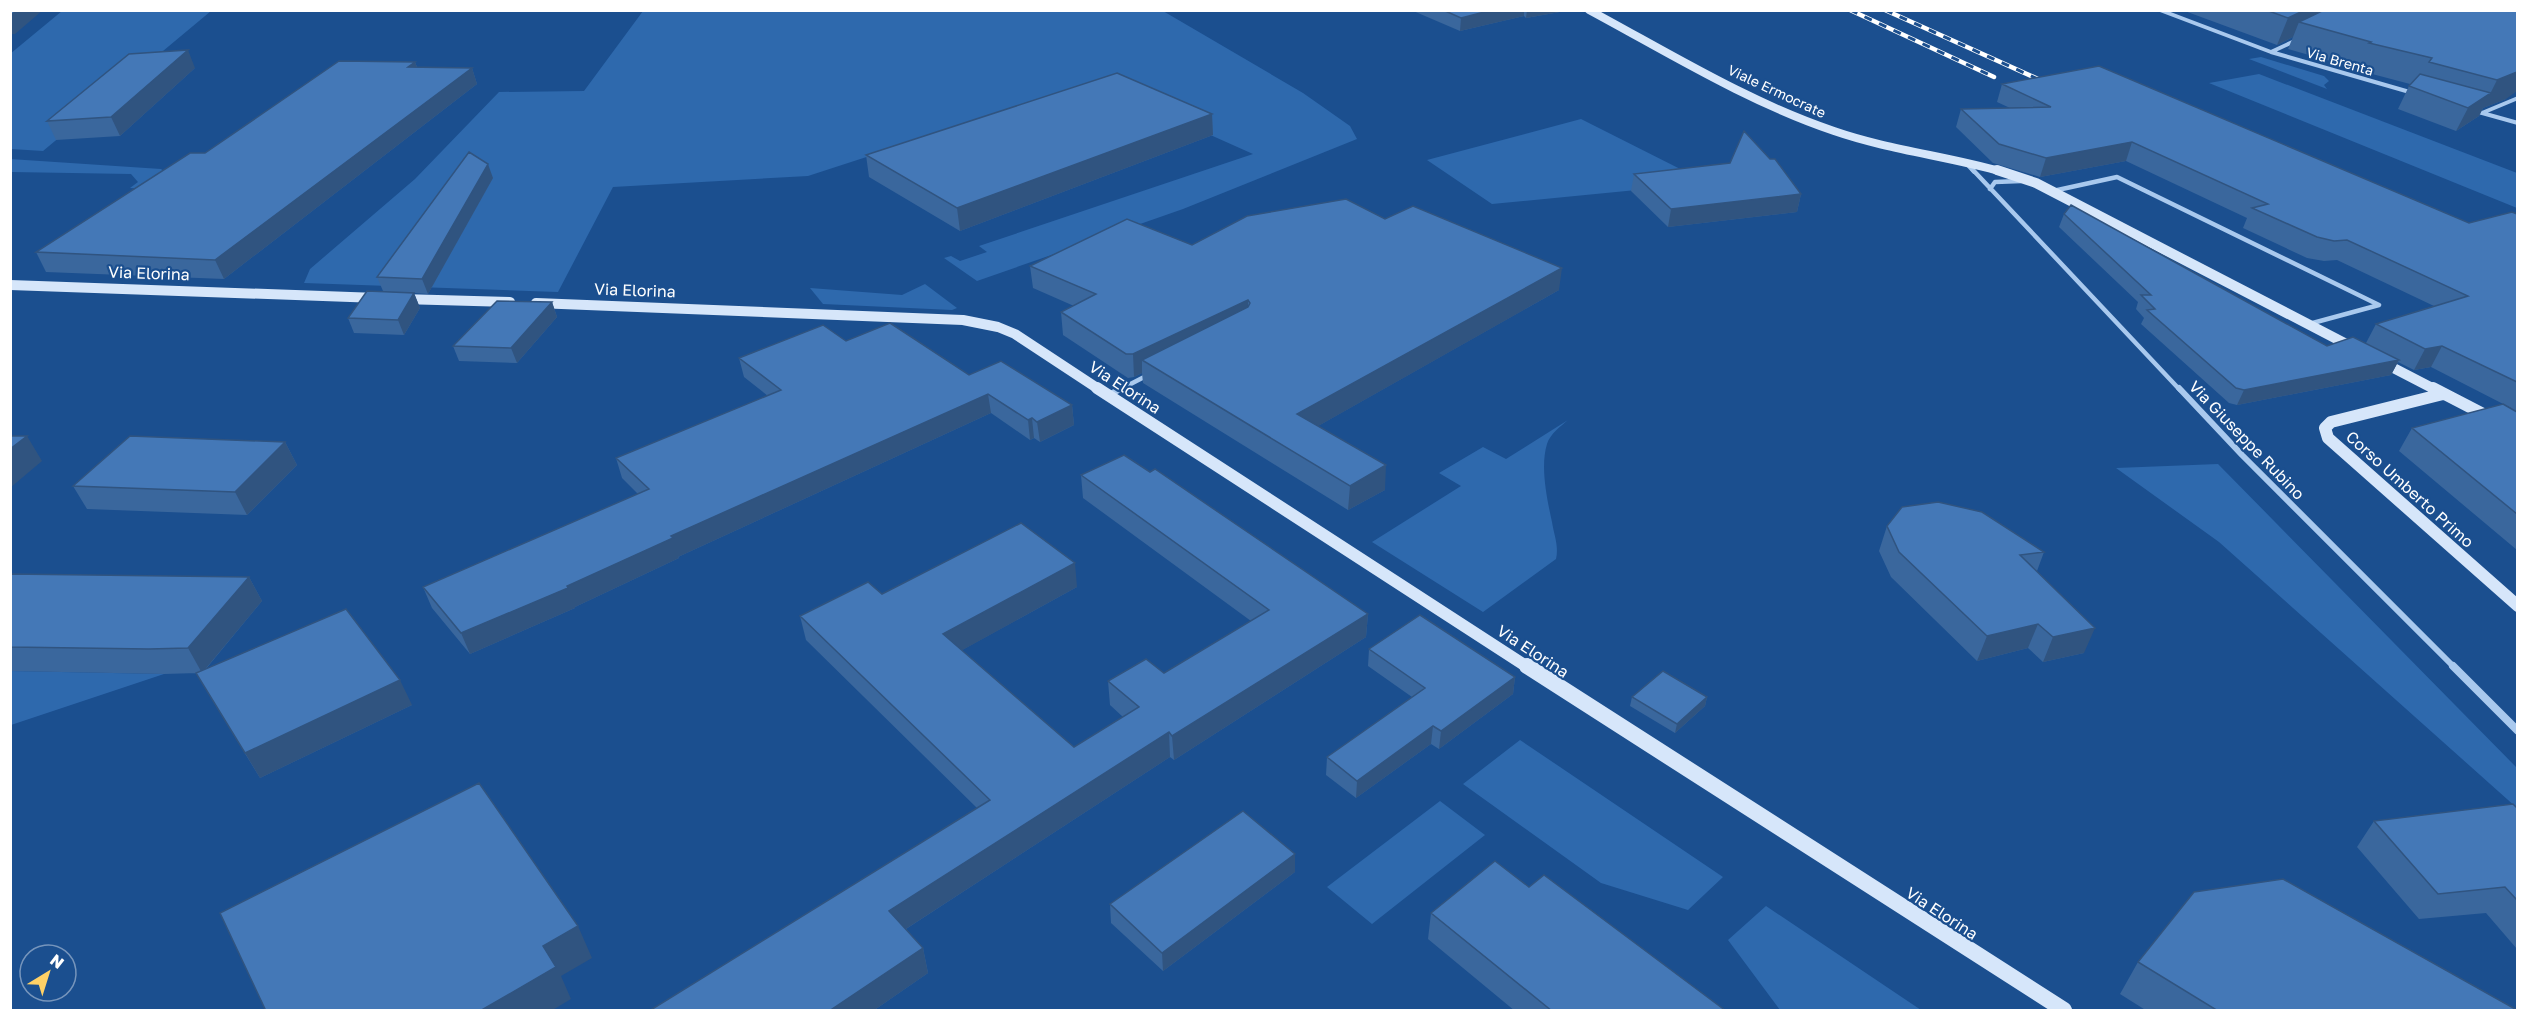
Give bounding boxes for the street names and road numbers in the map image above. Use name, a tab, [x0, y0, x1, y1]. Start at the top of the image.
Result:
street label: Via Brenta	[2304, 43, 2376, 79]
street label: Viale Ermocrate	[1725, 61, 1829, 121]
street label: Via Elorina	[108, 262, 190, 284]
street label: Via Elorina	[594, 279, 676, 301]
street label: Via Elorina	[1085, 356, 1165, 418]
street label: Via Giuseppe Rubino	[2185, 376, 2309, 504]
street label: Corso Umberto Primo	[2342, 426, 2478, 552]
street label: Via Elorina	[1493, 620, 1573, 682]
street label: Via Elorina	[1902, 882, 1982, 944]

